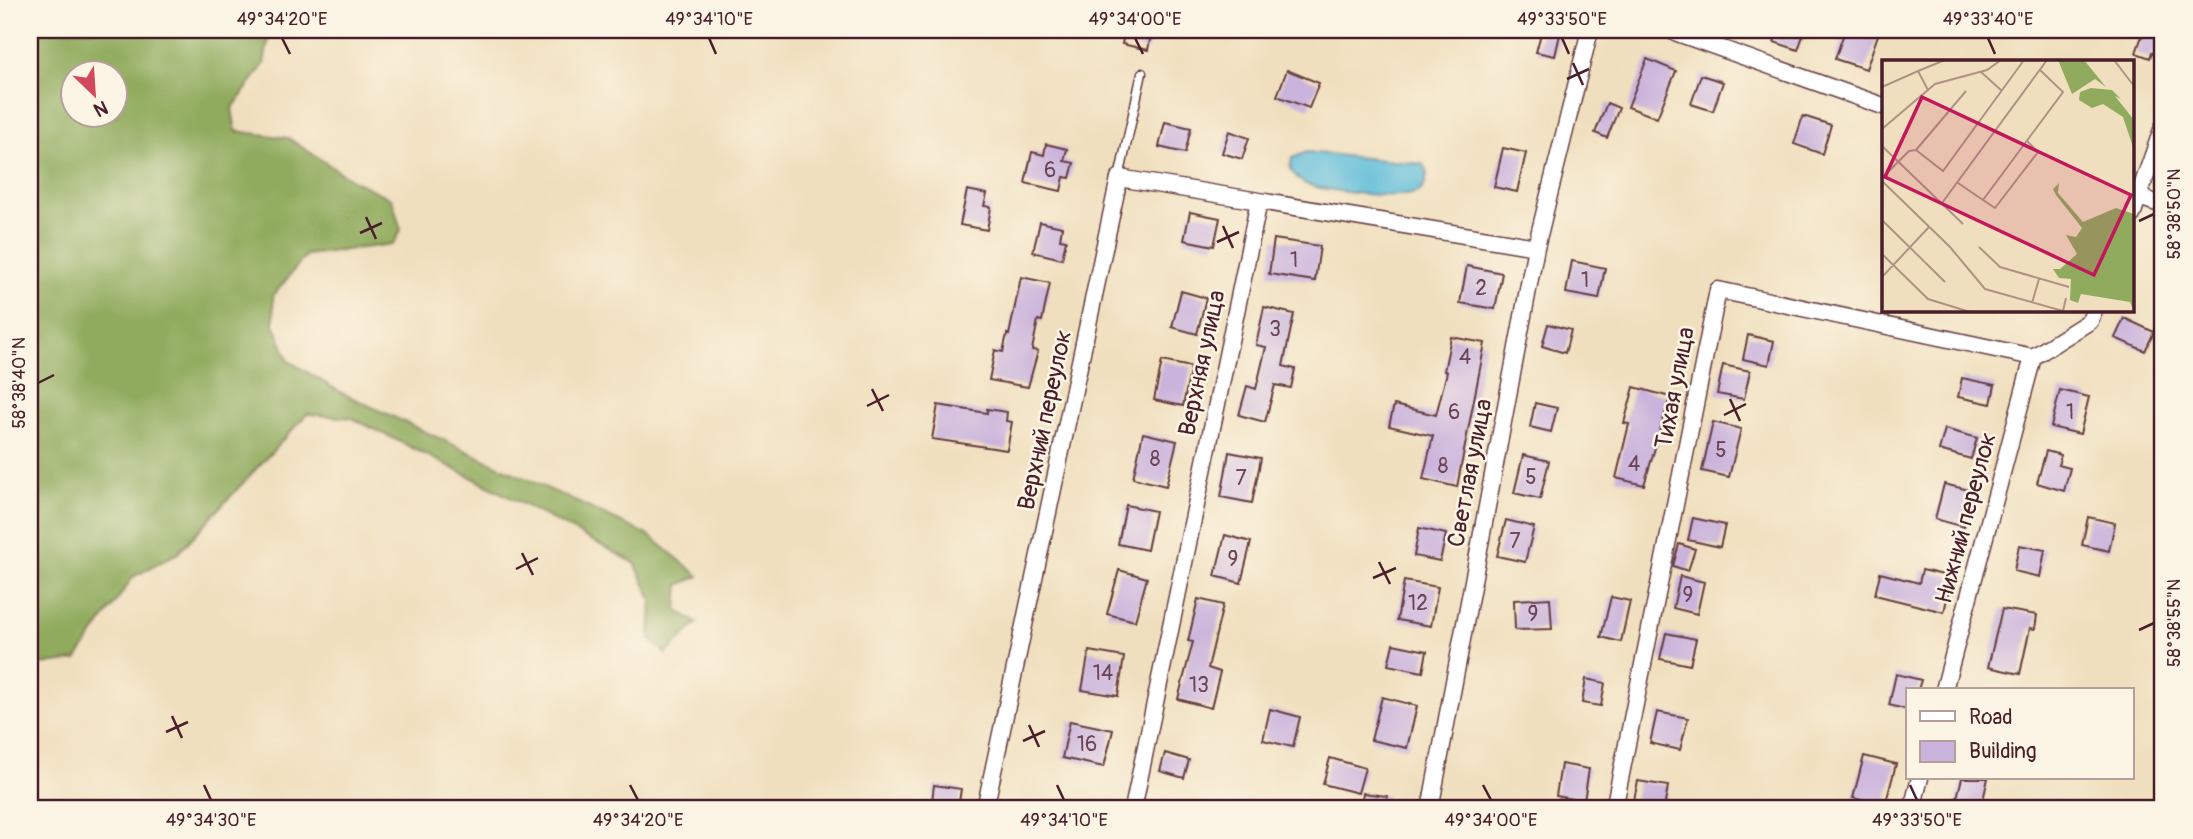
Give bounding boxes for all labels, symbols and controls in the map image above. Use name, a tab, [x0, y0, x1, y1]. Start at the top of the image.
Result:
text: 49°34'20"E	[237, 8, 327, 31]
text: 49°34'10"E	[665, 8, 753, 31]
text: 49°34'00"E	[1089, 8, 1181, 31]
text: 49°33'50"E	[1517, 8, 1607, 31]
text: 49°33'40"E	[1943, 8, 2033, 31]
north arrow	[60, 60, 130, 130]
inset map	[1882, 60, 2134, 312]
text: N	[90, 95, 112, 122]
house number: 6	[1044, 157, 1056, 184]
text: 58°38'50"N	[2163, 169, 2186, 259]
house number: 1	[1290, 247, 1298, 274]
house number: 1	[1581, 267, 1589, 294]
house number: 2	[1475, 275, 1487, 302]
street label: Верхняя улица	[1172, 287, 1232, 439]
house number: 3	[1269, 316, 1281, 343]
street label: Тихая улица	[1649, 325, 1701, 451]
street label: Верхний переулок	[1012, 327, 1078, 513]
text: 58°38'40"N	[8, 337, 31, 429]
house number: 4	[1459, 344, 1471, 371]
street label: Светлая улица	[1441, 396, 1499, 550]
house number: 6	[1448, 399, 1460, 426]
house number: 1	[2066, 399, 2074, 426]
street label: Нижний переулок	[1929, 429, 2003, 607]
house number: 5	[1715, 437, 1727, 464]
house number: 8	[1150, 446, 1160, 473]
house number: 4	[1628, 451, 1640, 478]
house number: 8	[1438, 453, 1448, 480]
house number: 5	[1525, 464, 1537, 491]
house number: 7	[1235, 465, 1247, 492]
house number: 7	[1509, 528, 1521, 555]
house number: 9	[1228, 546, 1238, 573]
text: 58°38'55"N	[2163, 579, 2186, 667]
house number: 9	[1683, 582, 1693, 609]
house number: 12	[1408, 590, 1428, 617]
house number: 9	[1528, 601, 1538, 628]
house number: 14	[1093, 660, 1113, 687]
house number: 13	[1189, 672, 1209, 699]
legend	[1906, 688, 2134, 780]
text: Road	[1969, 704, 2013, 731]
house number: 16	[1077, 731, 1097, 758]
text: Building	[1969, 738, 2036, 765]
text: 49°34'30"E	[166, 809, 256, 832]
text: 49°34'20"E	[593, 809, 683, 832]
text: 49°34'10"E	[1020, 809, 1108, 832]
text: 49°34'00"E	[1445, 809, 1537, 832]
text: 49°33'50"E	[1872, 809, 1962, 832]

